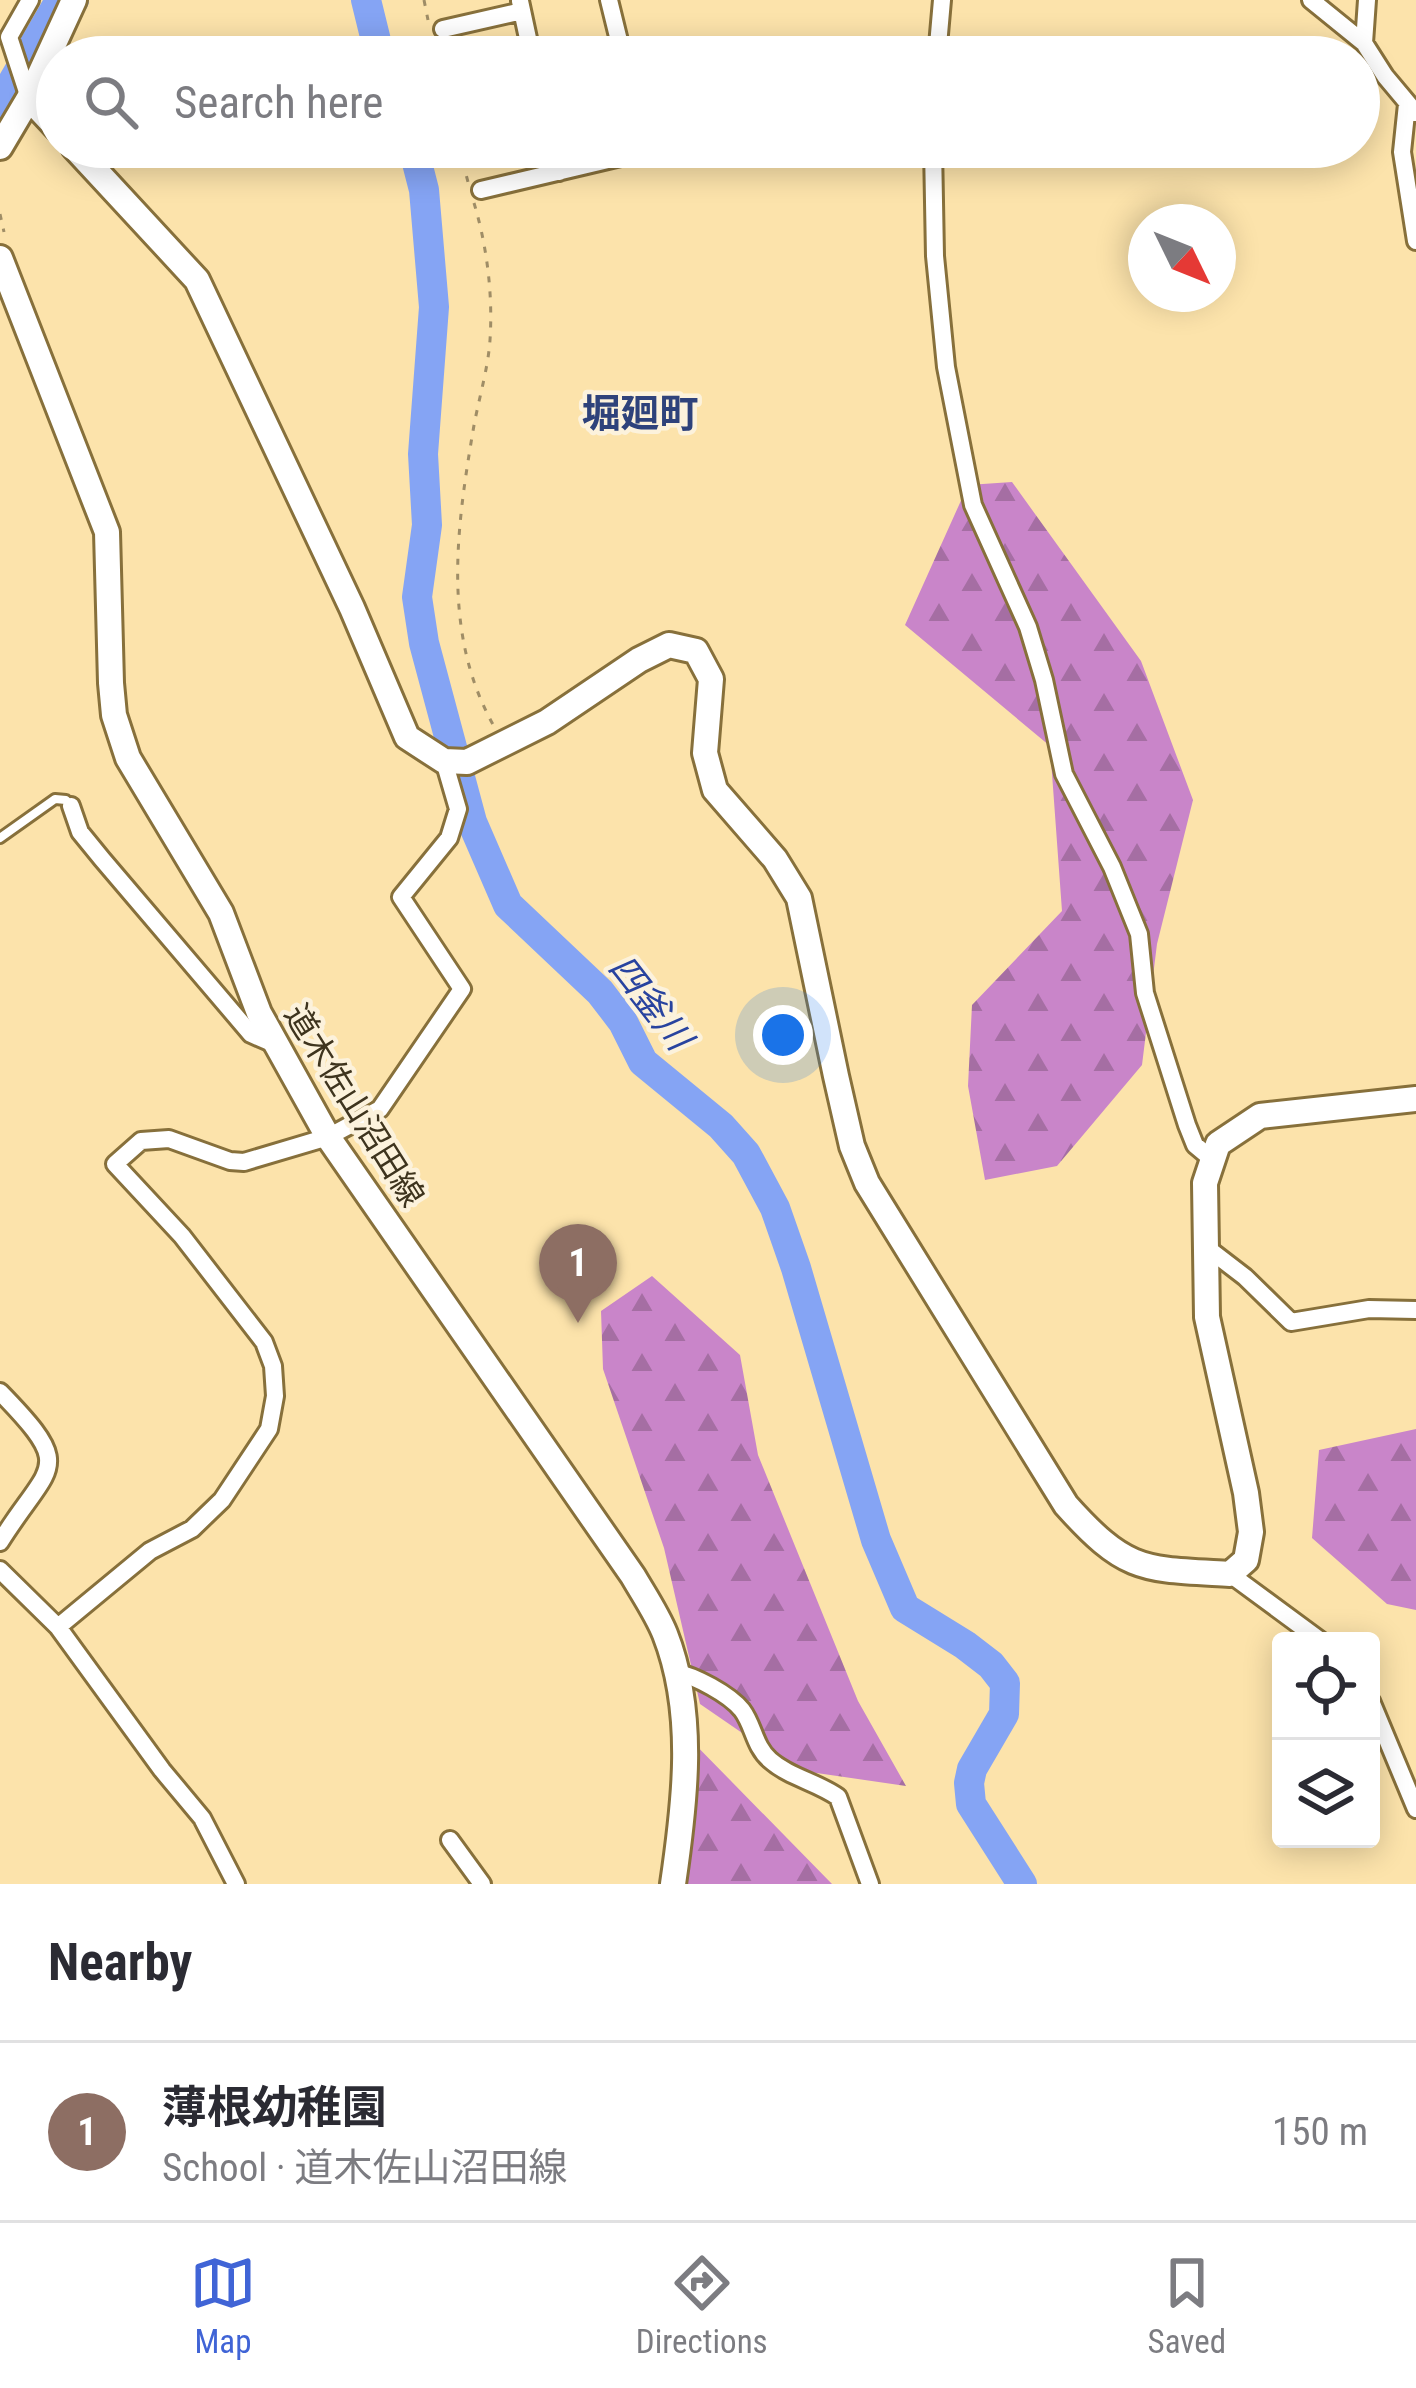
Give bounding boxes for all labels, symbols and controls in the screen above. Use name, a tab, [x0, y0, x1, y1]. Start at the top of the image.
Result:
search box	[36, 36, 1380, 168]
icon: search	[78, 69, 144, 135]
text: Search here	[174, 76, 383, 129]
north arrow	[1128, 204, 1236, 312]
district label: 堀廻町	[581, 391, 699, 437]
water label: 四釜川	[600, 947, 702, 1061]
street label: 道木佐山沼田線	[277, 997, 432, 1214]
your location	[753, 1005, 813, 1065]
pin: 1	[539, 1224, 617, 1323]
map controls	[1272, 1632, 1380, 1848]
button: locate	[1272, 1632, 1380, 1740]
button: layers	[1272, 1740, 1380, 1848]
text: Nearby	[48, 1933, 192, 1992]
text: 薄根幼稚園	[162, 2081, 387, 2134]
text: 1	[77, 2109, 97, 2155]
text: 150 m	[1272, 2109, 1368, 2155]
text: School · 道木佐山沼田線	[162, 2145, 568, 2191]
tab: Map	[190, 2250, 256, 2361]
tab: Directions	[636, 2250, 768, 2361]
tab: Saved	[1148, 2250, 1226, 2361]

